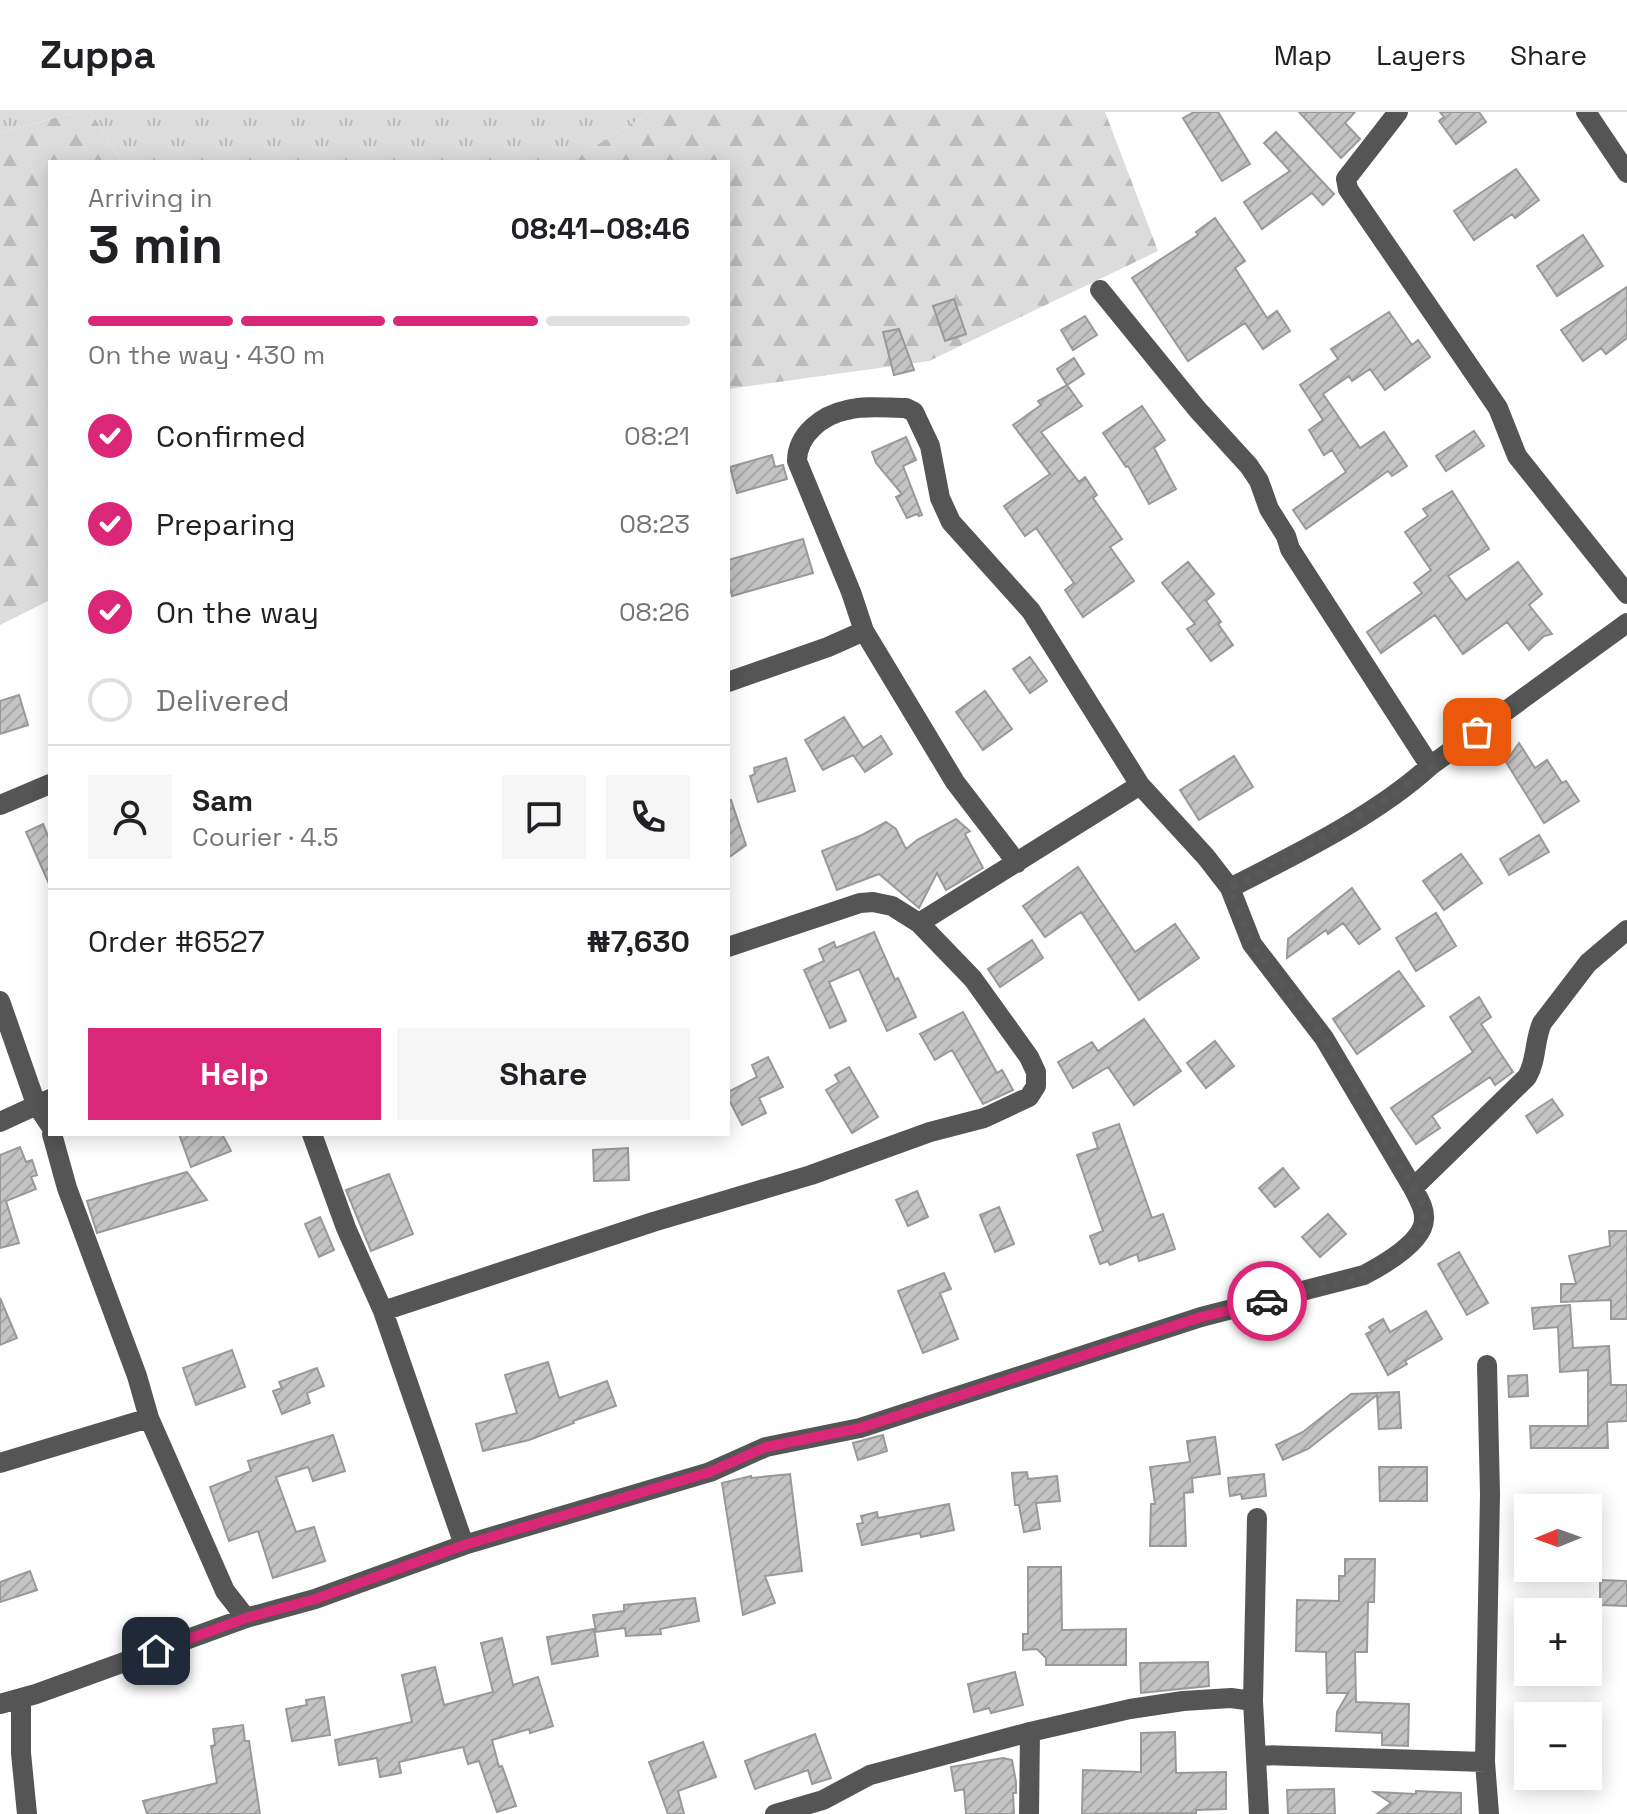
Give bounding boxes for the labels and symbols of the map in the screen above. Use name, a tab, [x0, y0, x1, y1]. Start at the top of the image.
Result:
pin	[1443, 698, 1511, 766]
courier	[1227, 1261, 1307, 1341]
north arrow	[1514, 1494, 1602, 1582]
pin	[122, 1617, 190, 1685]

